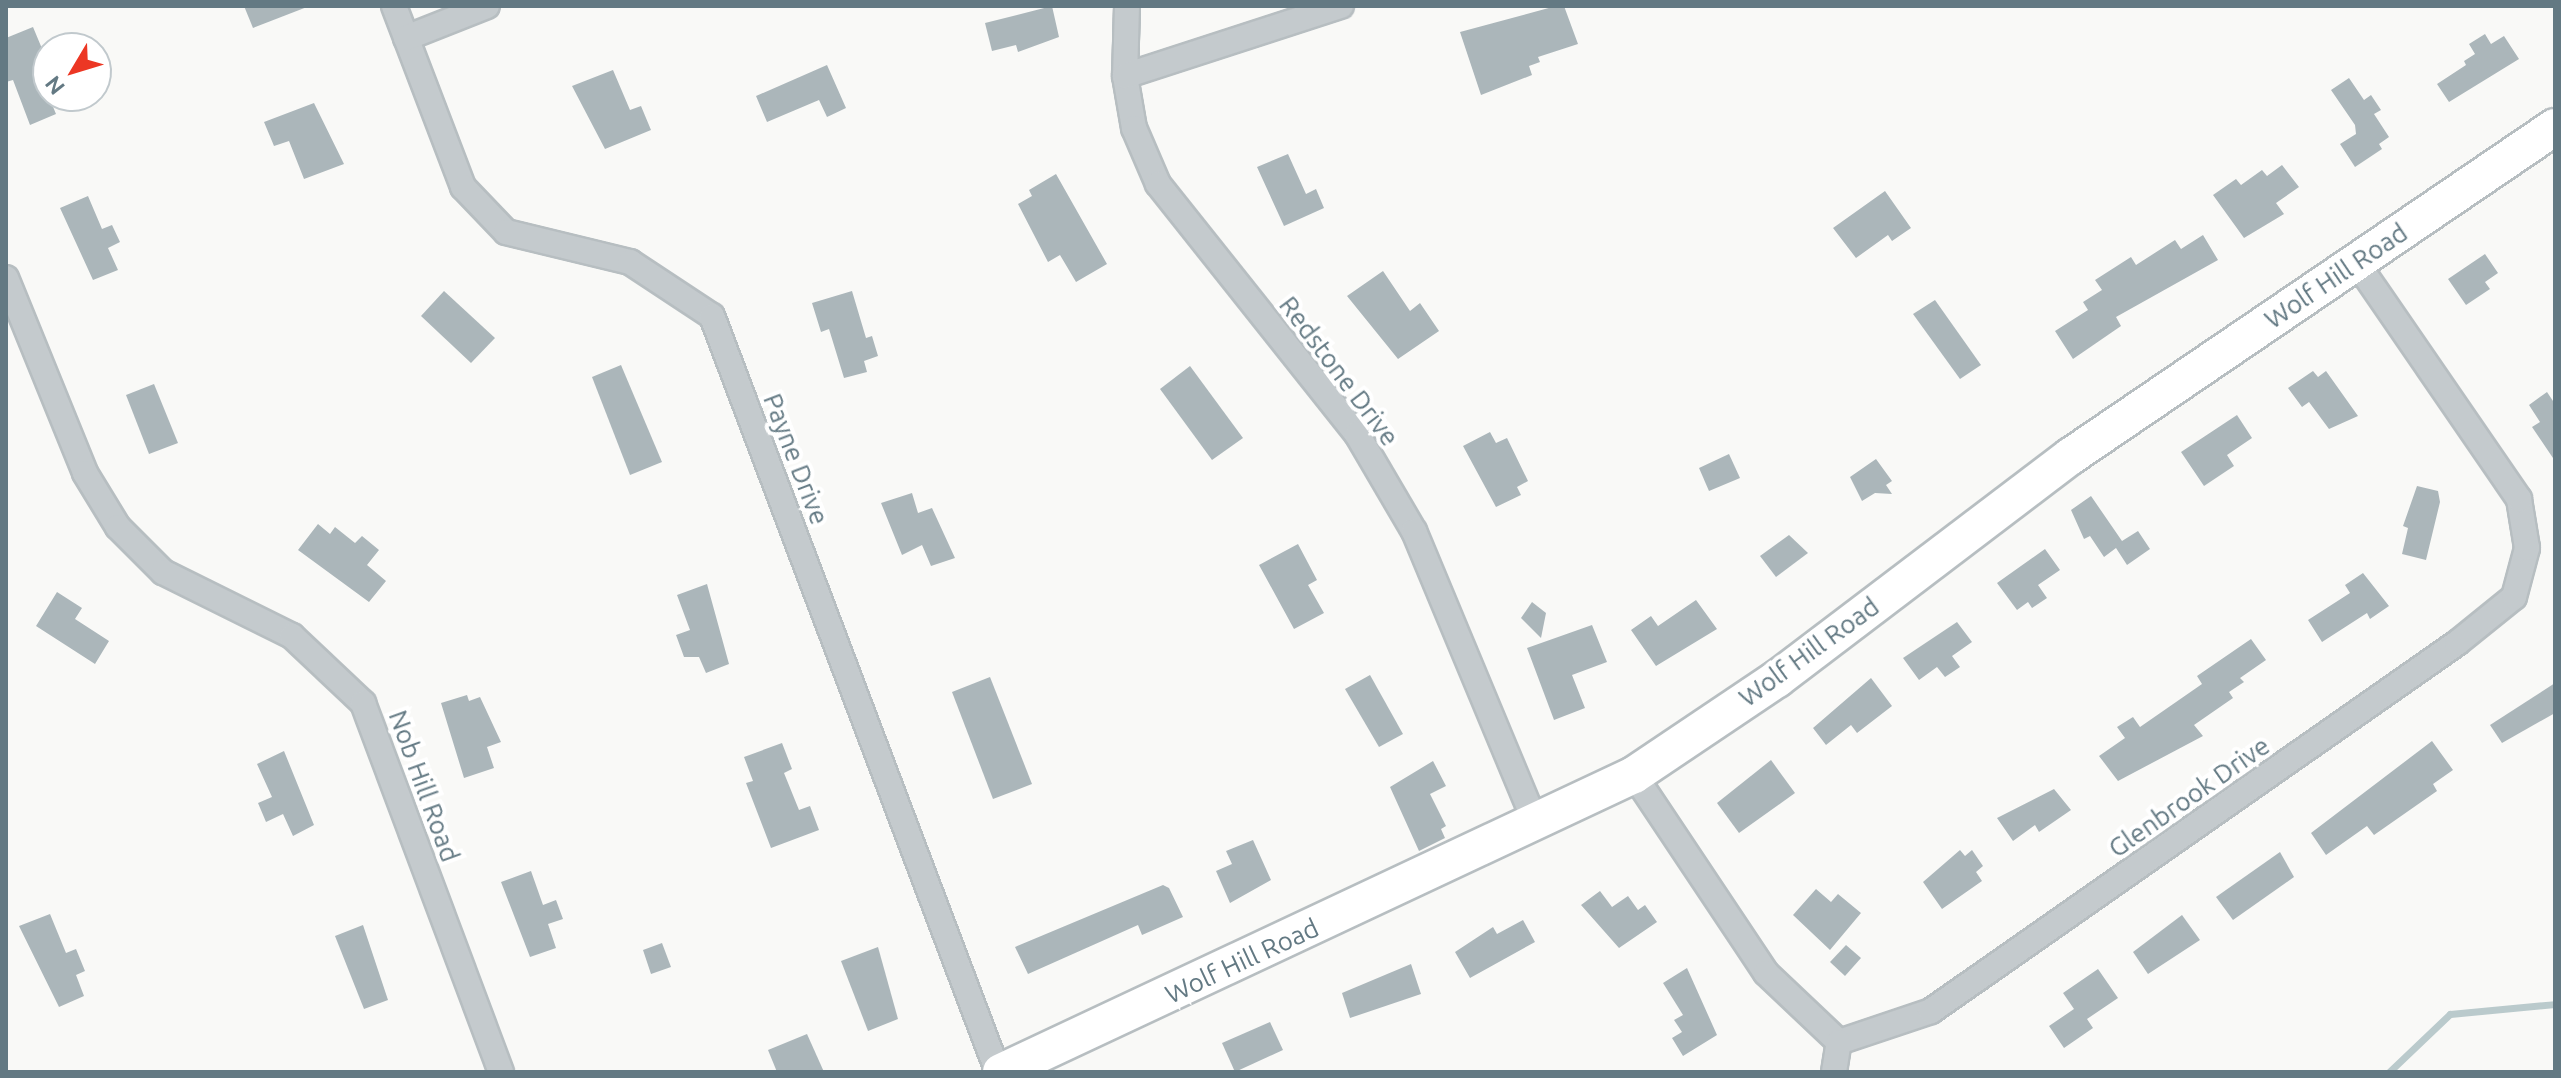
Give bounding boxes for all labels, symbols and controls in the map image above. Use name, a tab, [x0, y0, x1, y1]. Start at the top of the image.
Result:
north arrow	[32, 32, 112, 112]
text: N	[39, 72, 69, 100]
street label: Wolf Hill Road	[2259, 217, 2413, 335]
street label: Redstone Drive	[1273, 290, 1405, 452]
street label: Payne Drive	[757, 389, 835, 529]
street label: Wolf Hill Road	[1733, 591, 1885, 713]
street label: Nob Hill Road	[382, 706, 466, 866]
street label: Glenbrook Drive	[2103, 730, 2275, 864]
street label: Wolf Hill Road	[1160, 912, 1324, 1010]

